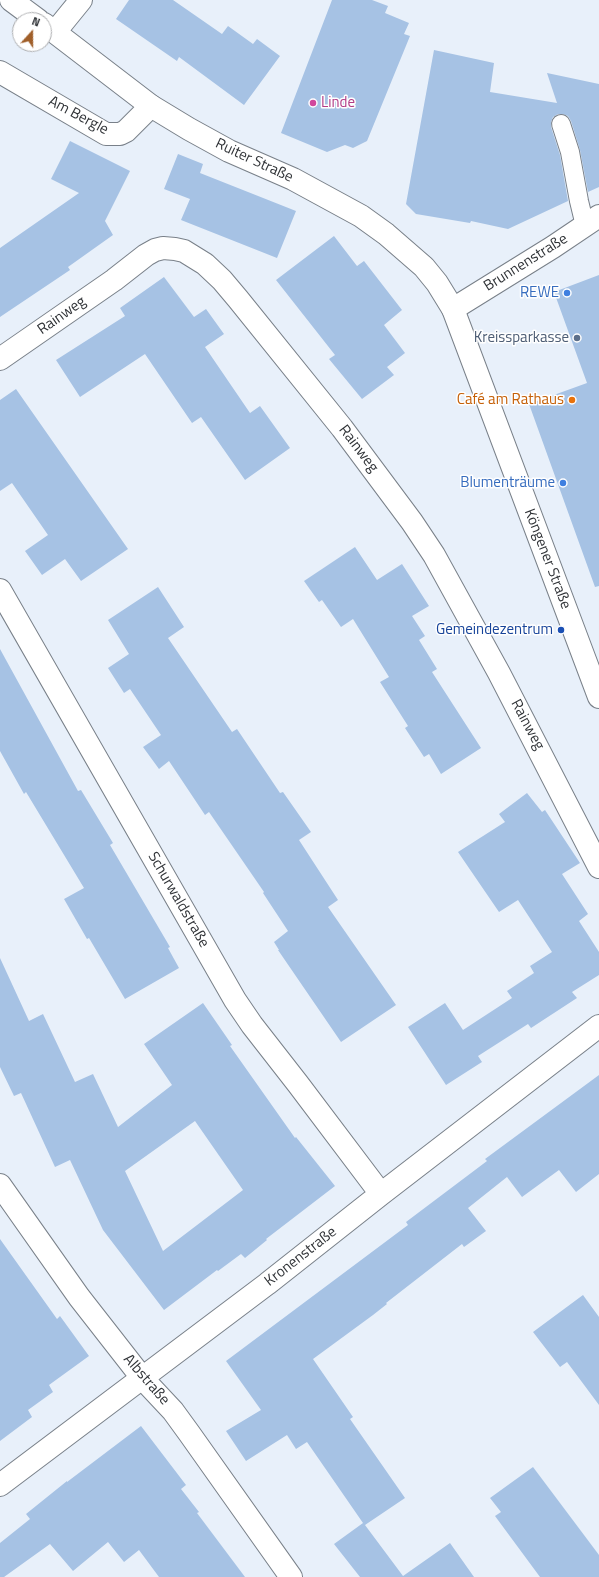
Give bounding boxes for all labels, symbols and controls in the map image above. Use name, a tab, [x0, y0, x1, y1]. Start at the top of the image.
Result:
north arrow	[12, 12, 52, 52]
text: N	[30, 13, 42, 31]
street label: Am Bergle	[45, 93, 111, 139]
place label: Linde	[321, 94, 355, 112]
marker: Linde	[308, 98, 318, 108]
street label: Ruiter Straße	[212, 135, 296, 187]
street label: Brunnenstraße	[481, 230, 571, 296]
place label: REWE	[520, 284, 559, 302]
marker: REWE	[562, 288, 572, 298]
street label: Rainweg	[34, 293, 90, 339]
place label: Kreissparkasse	[474, 329, 569, 347]
marker: Kreissparkasse	[572, 333, 582, 343]
place label: Café am Rathaus	[457, 391, 564, 409]
marker: Café am Rathaus	[567, 395, 577, 405]
street label: Rainweg	[334, 422, 382, 476]
place label: Blumenträume	[460, 474, 555, 492]
marker: Blumenträume	[558, 478, 568, 488]
street label: Köngener Straße	[520, 506, 574, 612]
place label: Gemeindezentrum	[436, 621, 553, 639]
marker: Gemeindezentrum	[556, 625, 566, 635]
street label: Rainweg	[506, 697, 548, 753]
street label: Schurwaldstraße	[143, 849, 213, 951]
street label: Kronenstraße	[261, 1223, 341, 1291]
street label: Albstraße	[119, 1351, 173, 1409]

